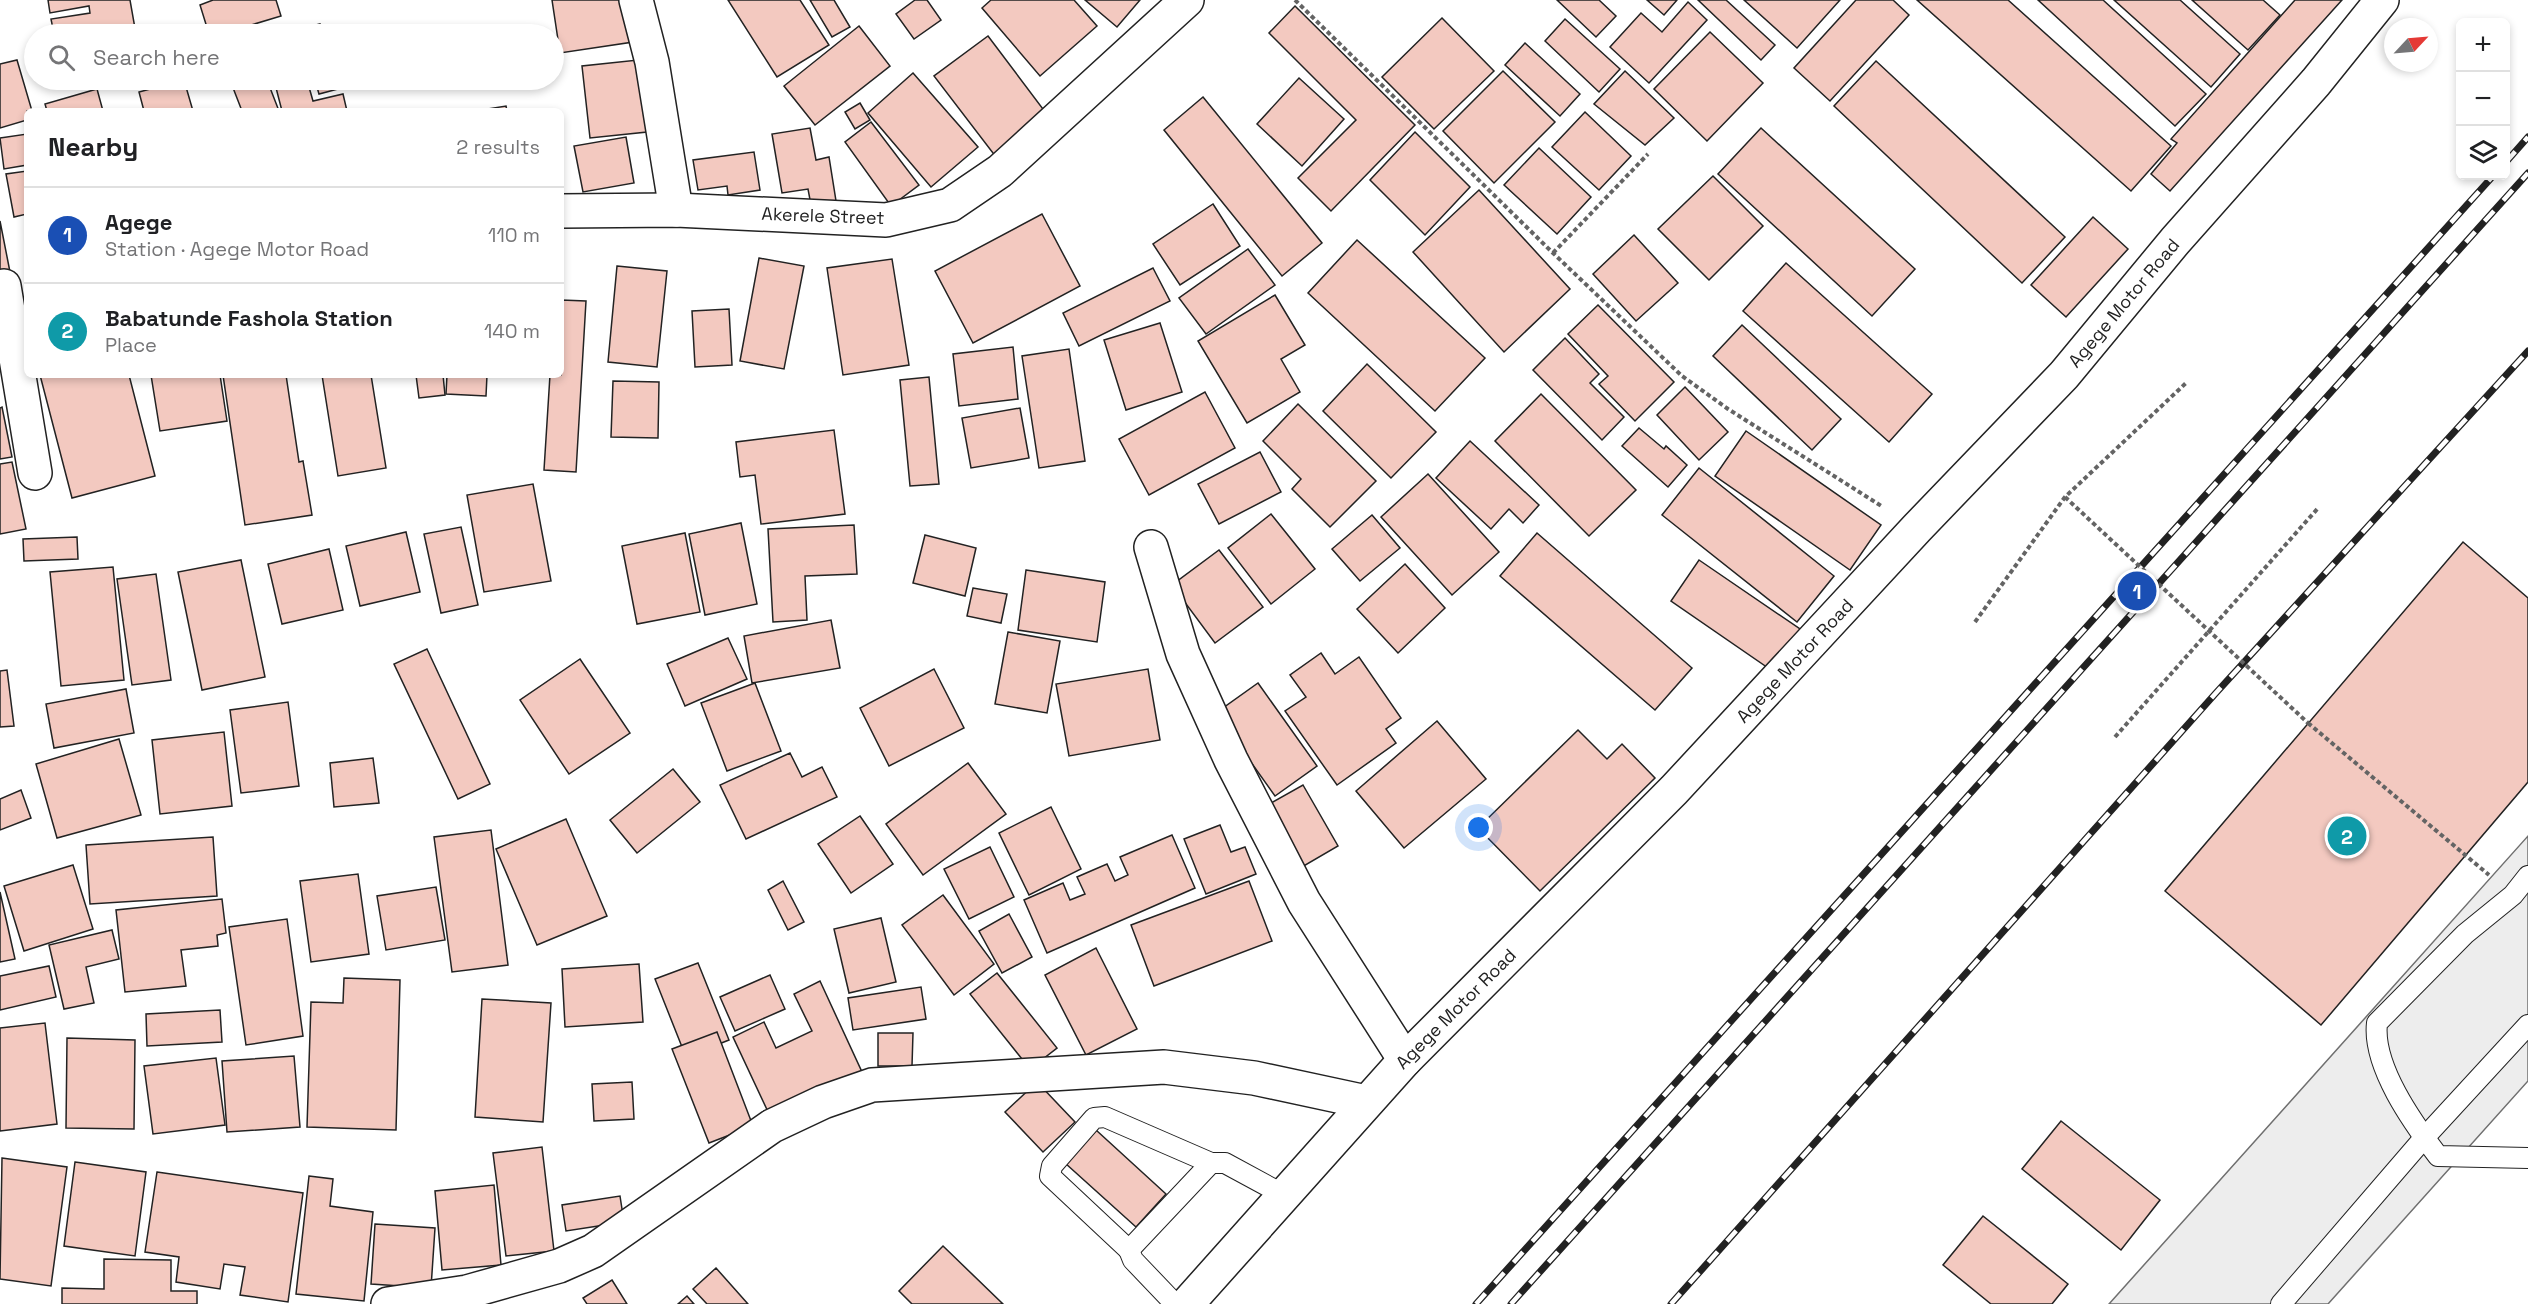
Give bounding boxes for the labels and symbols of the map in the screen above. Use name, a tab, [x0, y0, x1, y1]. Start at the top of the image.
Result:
north arrow	[2384, 18, 2438, 72]
street label: Akerele Street	[761, 202, 885, 229]
street label: Agege Motor Road	[2063, 233, 2184, 372]
pin: 1	[2118, 568, 2156, 614]
street label: Agege Motor Road	[1731, 594, 1858, 728]
your location	[1464, 813, 1493, 842]
pin: 2	[2328, 814, 2366, 858]
street label: Agege Motor Road	[1390, 943, 1521, 1074]

